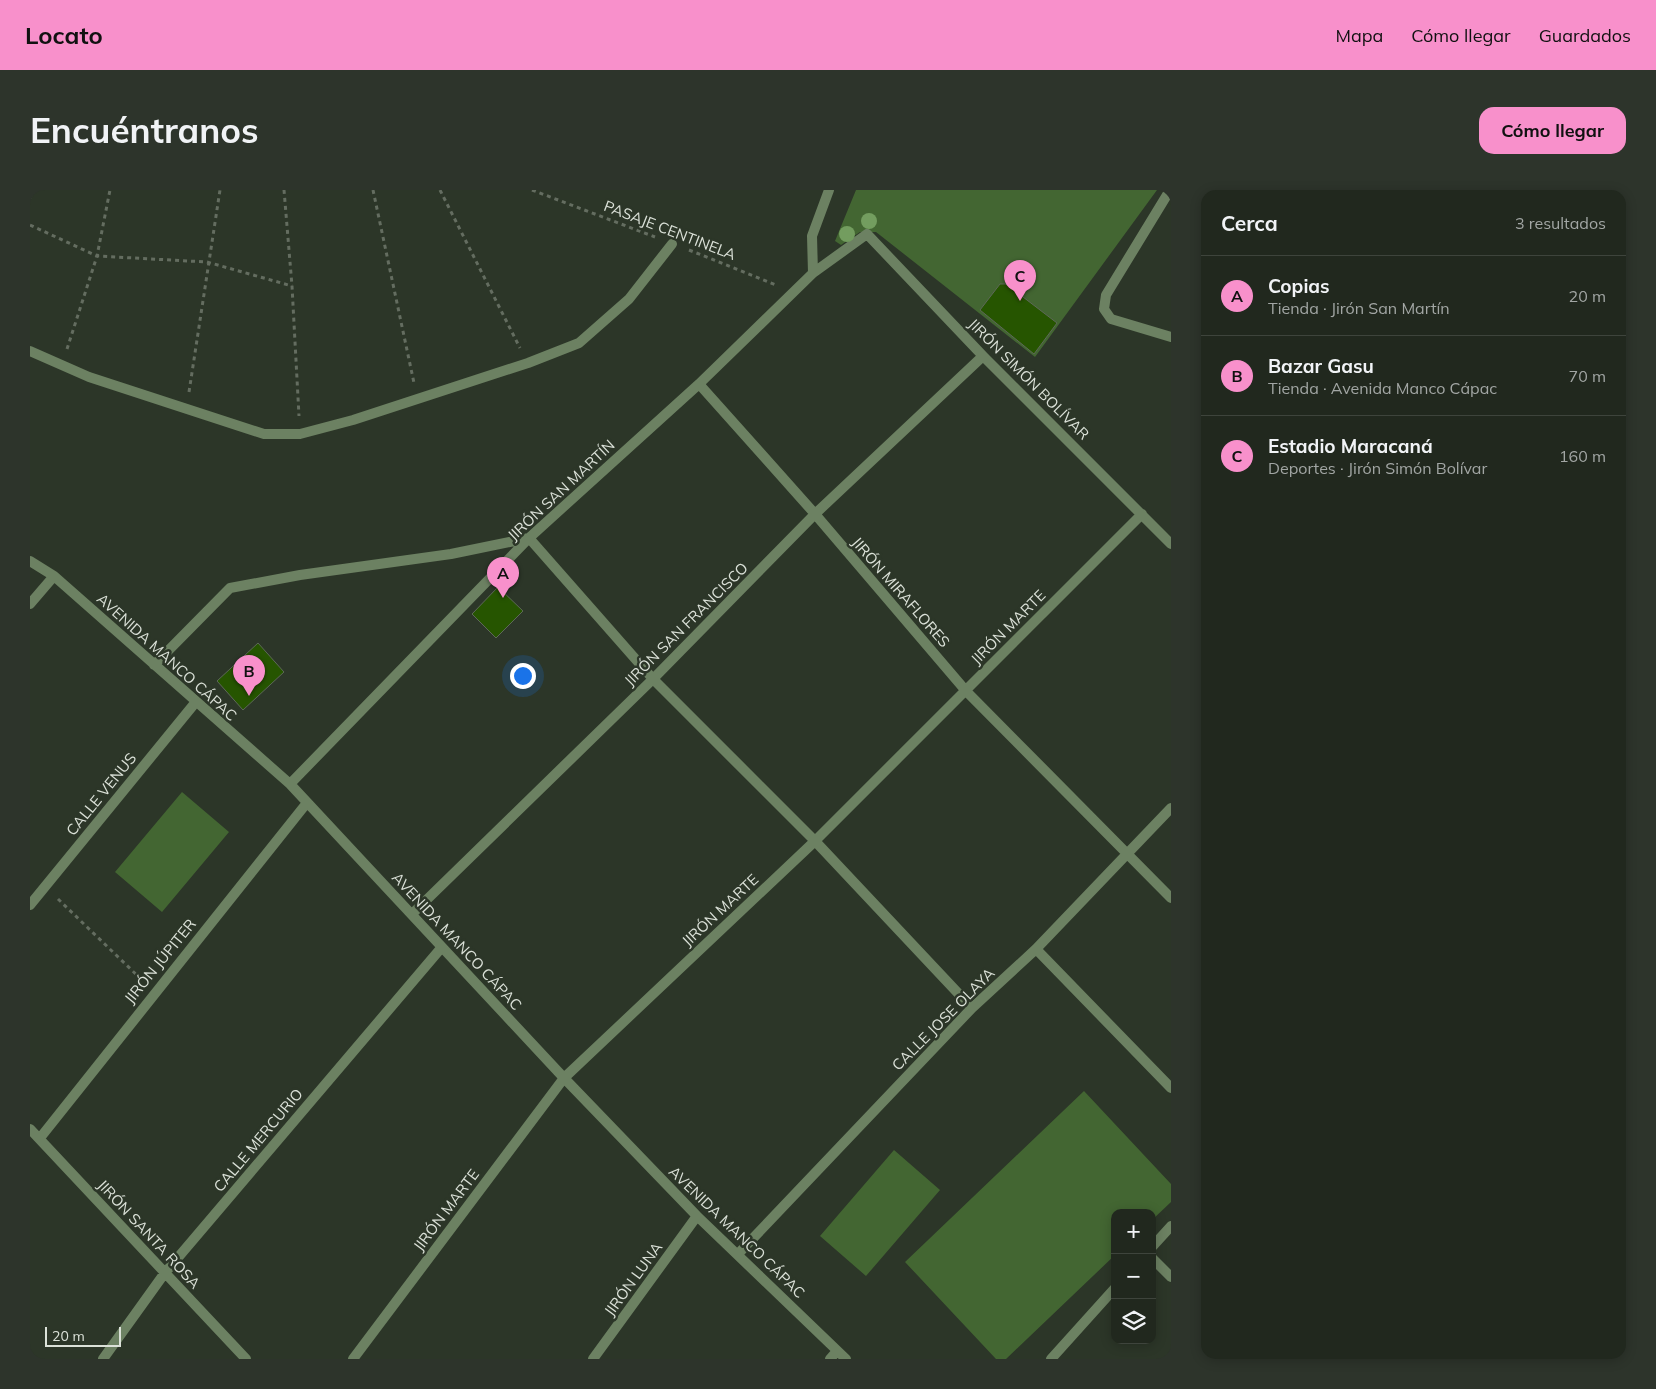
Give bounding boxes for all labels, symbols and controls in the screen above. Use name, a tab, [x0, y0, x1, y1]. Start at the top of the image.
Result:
text: Locato	[25, 20, 103, 50]
text: Mapa	[1335, 24, 1383, 47]
text: Cómo llegar	[1411, 24, 1511, 47]
text: Guardados	[1539, 24, 1631, 47]
button: Cómo llegar	[1479, 107, 1626, 154]
text: Encuéntranos	[30, 108, 259, 152]
street label: PASAJE CENTINELA	[601, 196, 739, 264]
text: Cerca	[1221, 210, 1278, 236]
text: 3 resultados	[1515, 213, 1606, 233]
pin: C	[1004, 260, 1036, 301]
text: Copias	[1268, 274, 1330, 298]
text: A	[1231, 286, 1243, 306]
text: 20 m	[1569, 286, 1606, 306]
text: Tienda · Jirón San Martín	[1268, 298, 1450, 318]
street label: JIRÓN SIMÓN BOLÍVAR	[964, 314, 1094, 444]
text: Bazar Gasu	[1268, 354, 1374, 378]
text: B	[1231, 366, 1243, 386]
text: 70 m	[1569, 366, 1606, 386]
text: Tienda · Avenida Manco Cápac	[1268, 378, 1497, 398]
text: Estadio Maracaná	[1268, 434, 1433, 458]
street label: JIRÓN SAN MARTÍN	[504, 436, 618, 544]
text: C	[1232, 446, 1242, 466]
text: 160 m	[1559, 446, 1606, 466]
text: Deportes · Jirón Simón Bolívar	[1268, 458, 1487, 478]
street label: JIRÓN MIRAFLORES	[848, 533, 954, 651]
pin: A	[487, 557, 519, 598]
street label: JIRÓN SAN FRANCISCO	[620, 558, 752, 690]
street label: JIRÓN MARTE	[967, 586, 1049, 668]
street label: AVENIDA MANCO CÁPAC	[93, 589, 241, 725]
pin: B	[233, 655, 265, 696]
your location	[510, 663, 536, 689]
street label: CALLE VENUS	[62, 749, 140, 839]
street label: AVENIDA MANCO CÁPAC	[388, 868, 526, 1014]
street label: JIRÓN MARTE	[678, 870, 762, 950]
street label: JIRÓN JÚPITER	[120, 915, 200, 1007]
street label: CALLE JOSE OLAYA	[888, 964, 998, 1074]
street label: CALLE MERCURIO	[209, 1084, 307, 1196]
street label: AVENIDA MANCO CÁPAC	[665, 1162, 809, 1302]
street label: JIRÓN MARTE	[409, 1165, 483, 1255]
street label: JIRÓN SANTA ROSA	[93, 1175, 205, 1293]
map controls	[1111, 1209, 1156, 1344]
button: +	[1111, 1209, 1156, 1254]
street label: JIRÓN LUNA	[600, 1238, 666, 1320]
button: −	[1111, 1254, 1156, 1299]
button: layers	[1111, 1299, 1156, 1344]
scale bar	[45, 1324, 121, 1347]
text: 20 m	[52, 1327, 85, 1345]

